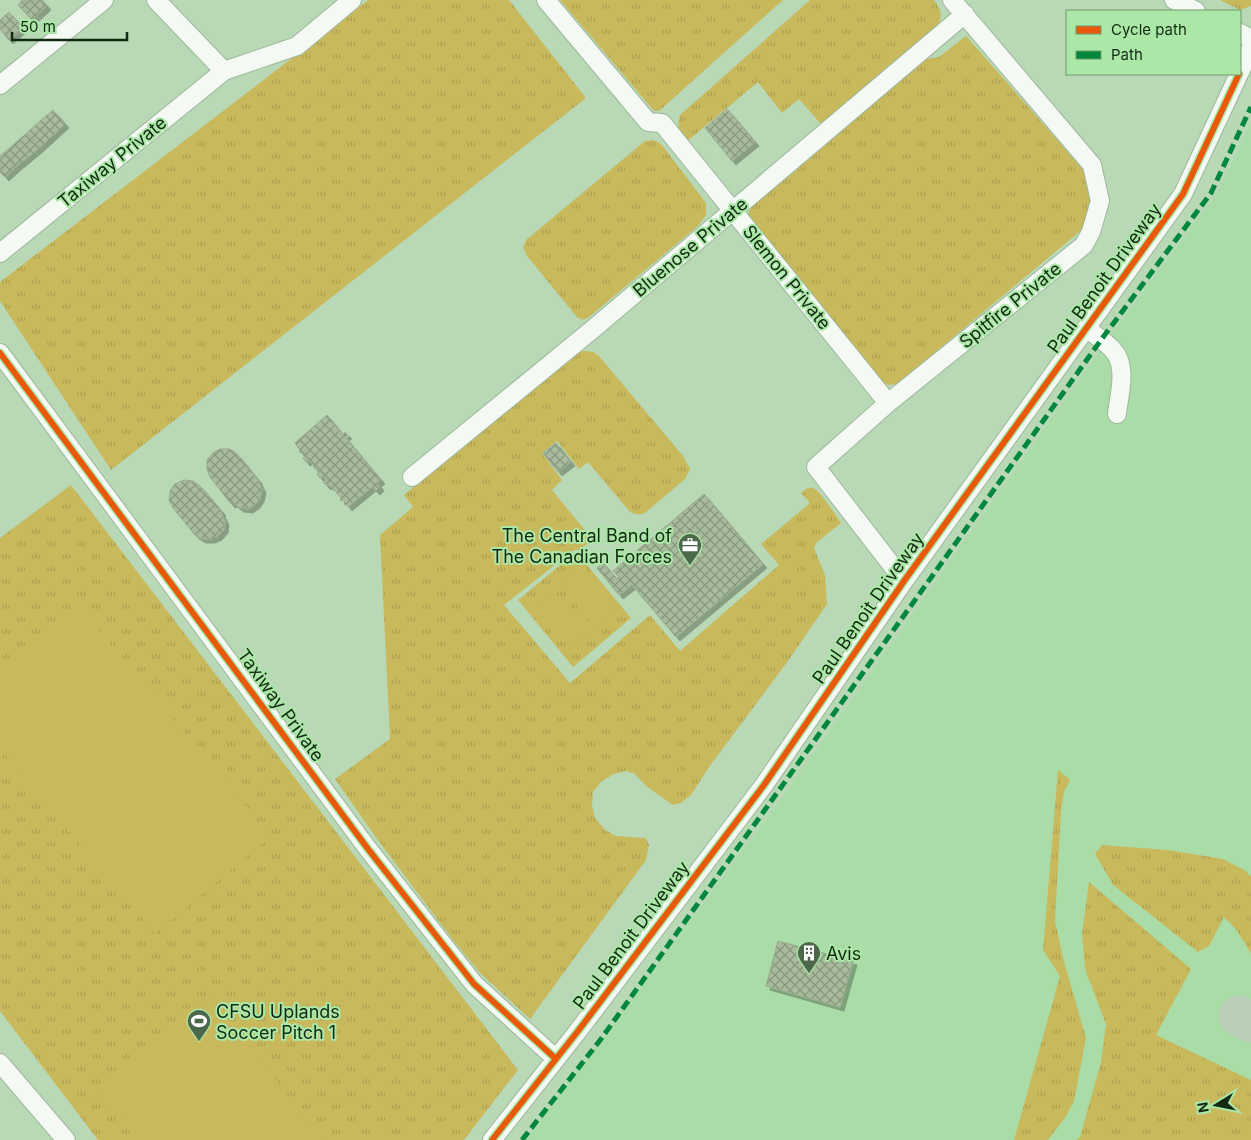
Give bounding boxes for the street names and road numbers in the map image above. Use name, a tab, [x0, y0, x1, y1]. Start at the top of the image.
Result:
street label: Taxiway Private	[53, 112, 171, 212]
street label: Bluenose Private	[628, 193, 752, 301]
street label: Paul Benoit Driveway	[1043, 199, 1165, 357]
street label: Slemon Private	[739, 221, 835, 333]
street label: Spitfire Private	[955, 258, 1065, 352]
street label: Paul Benoit Driveway	[808, 528, 928, 688]
street label: Taxiway Private	[233, 645, 329, 765]
street label: Paul Benoit Driveway	[569, 857, 693, 1013]

